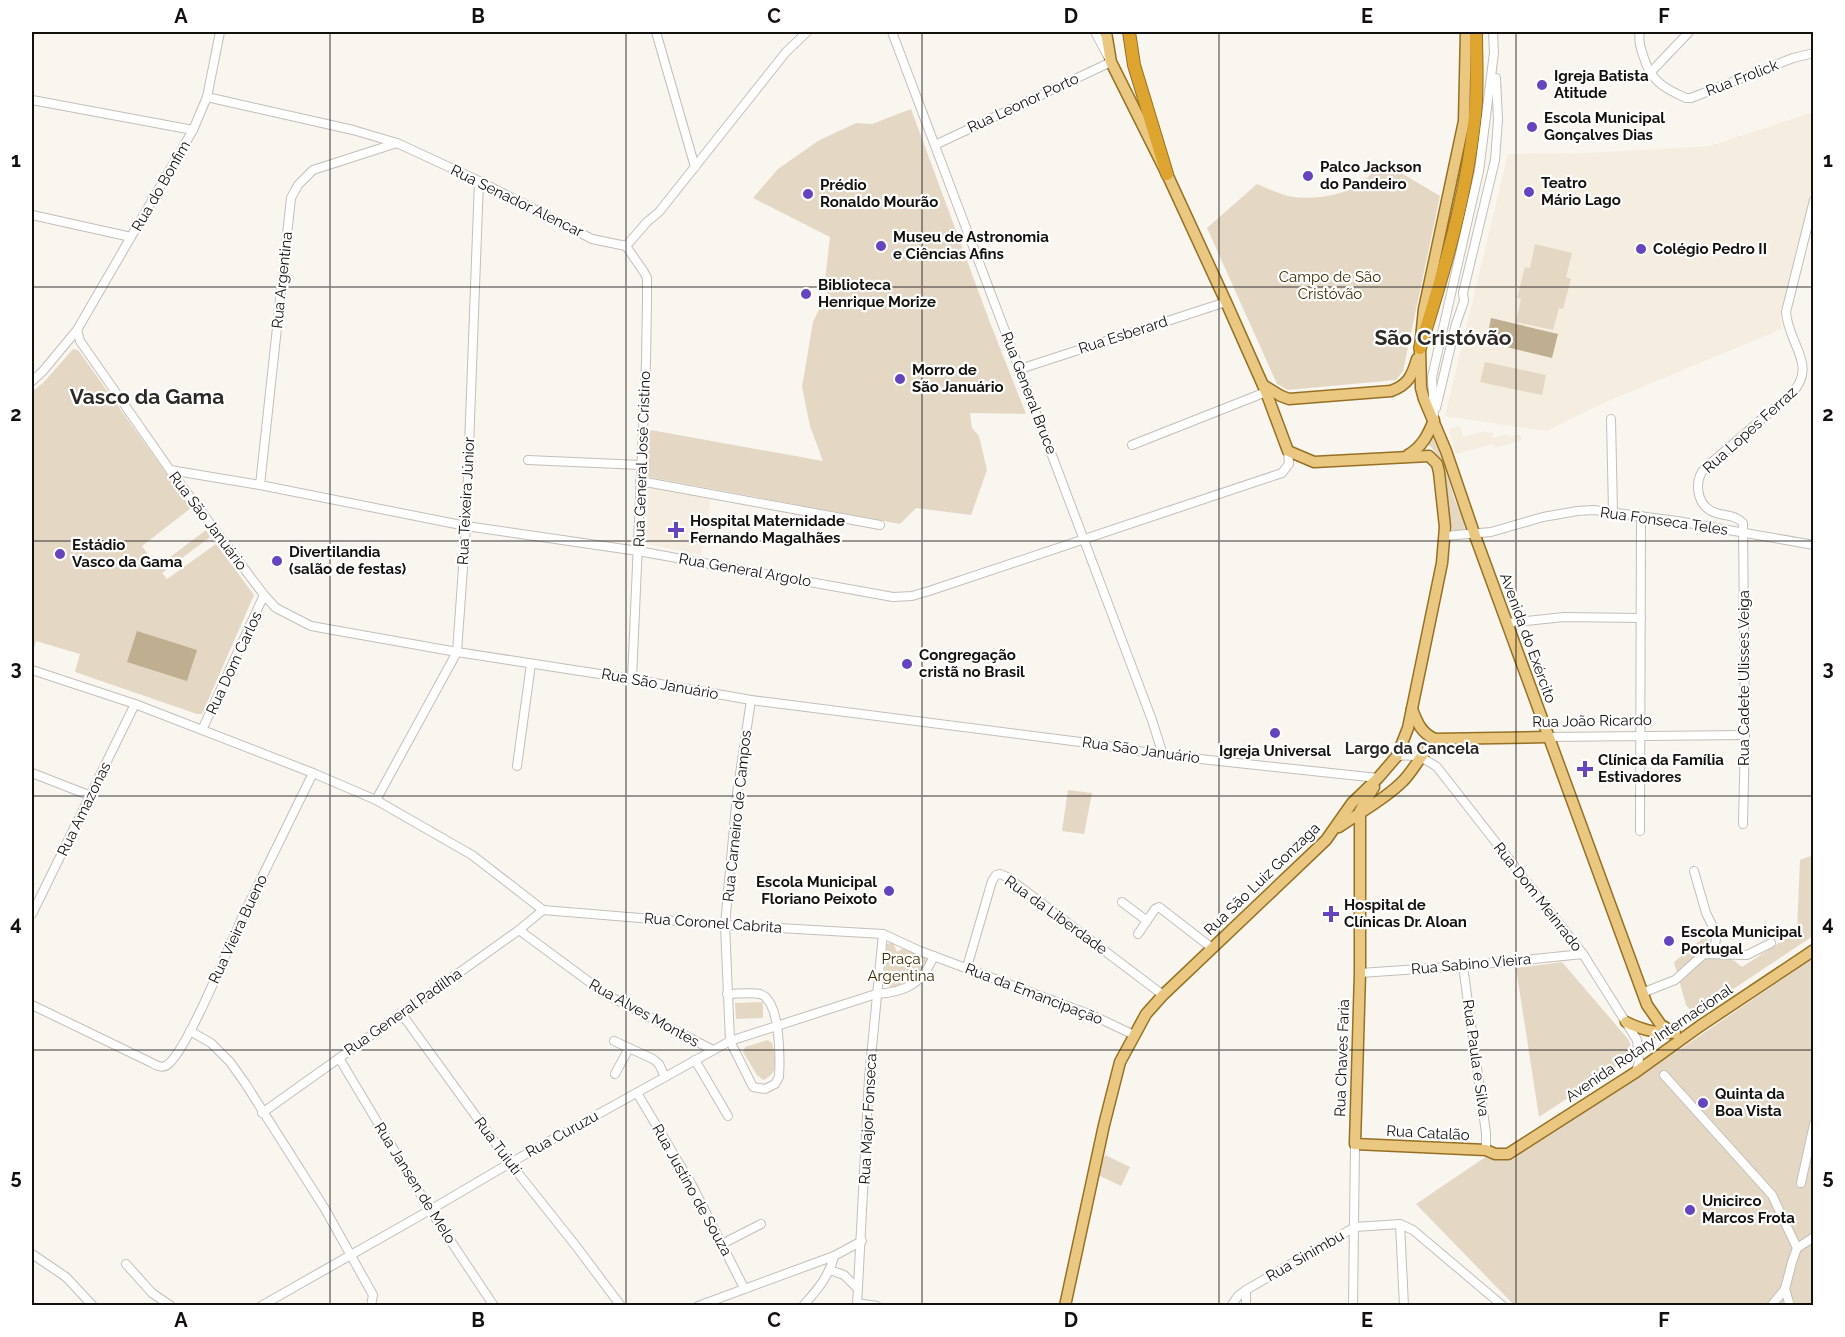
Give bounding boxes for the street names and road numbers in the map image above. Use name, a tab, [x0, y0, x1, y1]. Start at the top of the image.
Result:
street label: Rua Frolick	[1703, 56, 1781, 100]
street label: Rua Leonor Porto	[965, 69, 1081, 137]
street label: Rua do Bonfim	[128, 138, 194, 234]
street label: Rua Senador Alencar	[448, 161, 587, 241]
street label: Rua Argentina	[268, 231, 296, 329]
street label: Rua Esberard	[1076, 312, 1170, 358]
street label: Rua General Bruce	[997, 329, 1061, 457]
street label: Rua General José Cristino	[630, 371, 654, 547]
street label: Rua Lopes Ferraz	[1699, 383, 1801, 477]
street label: Rua Teixeira Júnior	[454, 436, 478, 565]
street label: Rua São Januário	[165, 468, 251, 574]
street label: Rua Fonseca Teles	[1599, 503, 1729, 539]
street label: Rua General Argolo	[677, 549, 813, 591]
street label: Avenida do Exército	[1496, 571, 1560, 706]
street label: Rua Cadete Ulisses Veiga	[1735, 590, 1753, 766]
street label: Rua Dom Carlos	[202, 609, 266, 717]
street label: Rua São Januário	[600, 665, 720, 703]
street label: Rua João Ricardo	[1532, 711, 1652, 731]
street label: Rua Carneiro de Campos	[719, 729, 755, 903]
street label: Rua São Januário	[1081, 733, 1201, 767]
street label: Rua Amazonas	[53, 759, 115, 859]
street label: Rua São Luiz Gonzaga	[1200, 819, 1324, 939]
street label: Rua Dom Meinrado	[1490, 839, 1586, 955]
street label: Rua Vieira Bueno	[205, 872, 271, 986]
street label: Rua da Liberdade	[1001, 872, 1111, 958]
street label: Rua Coronel Cabrita	[643, 909, 783, 937]
street label: Rua Sabino Vieira	[1410, 950, 1532, 978]
street label: Rua da Emancipação	[963, 959, 1105, 1029]
street label: Rua General Padilha	[341, 965, 465, 1059]
street label: Rua Alves Montes	[586, 975, 702, 1051]
street label: Avenida Rotary Internacional	[1562, 980, 1737, 1106]
street label: Rua Paula e Silva	[1459, 998, 1493, 1118]
street label: Rua Chaves Faria	[1331, 999, 1353, 1117]
street label: Rua Major Fonseca	[856, 1053, 880, 1185]
street label: Rua Curuzu	[523, 1107, 602, 1161]
street label: Rua Tuiuti	[471, 1114, 525, 1178]
street label: Rua Jansen de Melo	[370, 1119, 460, 1247]
street label: Rua Justino de Souza	[648, 1121, 736, 1259]
street label: Rua Catalão	[1386, 1122, 1470, 1144]
street label: Rua Sinimbu	[1263, 1226, 1347, 1286]

